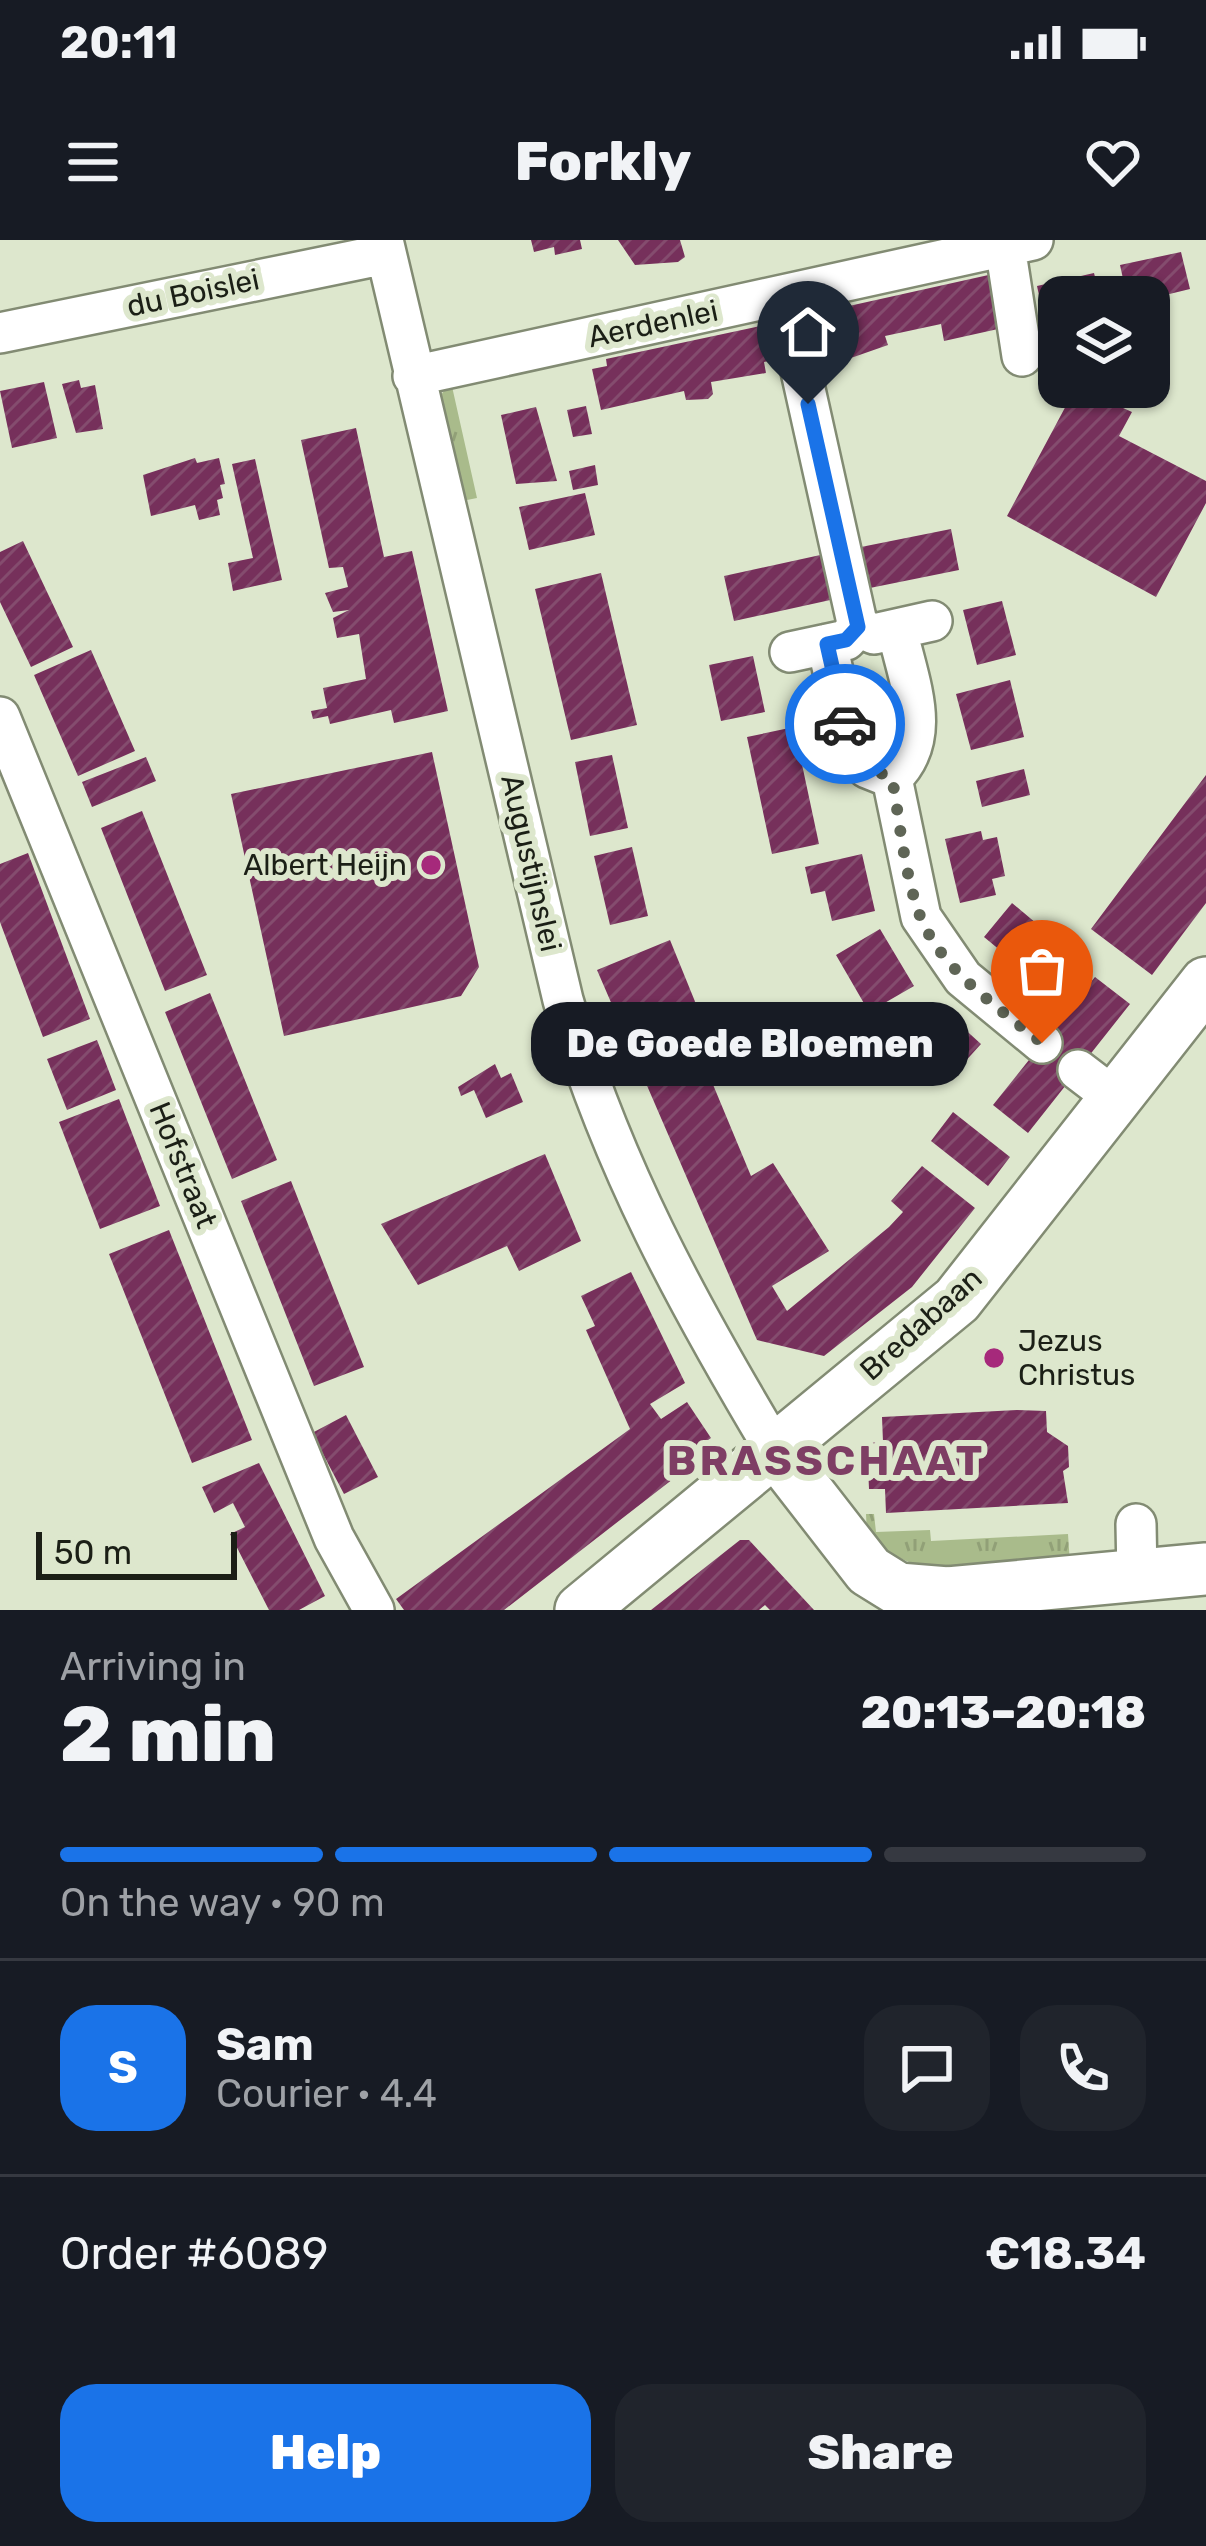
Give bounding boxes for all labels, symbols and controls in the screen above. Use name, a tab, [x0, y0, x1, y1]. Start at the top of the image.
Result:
text: 20:11	[60, 16, 178, 69]
icon: menu	[60, 129, 126, 195]
icon: heart	[1080, 129, 1146, 195]
text: Forkly	[515, 130, 691, 194]
street label: du Boislei	[124, 261, 262, 325]
map controls	[1038, 276, 1170, 408]
button: layers	[1038, 276, 1170, 408]
pin	[757, 281, 859, 404]
street label: Aerdenlei	[585, 293, 721, 355]
icon: home	[775, 299, 841, 365]
courier	[785, 664, 905, 784]
icon: car	[812, 691, 878, 757]
street label: Augustijnslei	[493, 771, 569, 955]
place label: Albert Heijn	[243, 847, 407, 883]
marker: Albert Heijn	[418, 852, 444, 878]
pin	[991, 920, 1093, 1043]
icon: bag	[1009, 938, 1075, 1004]
callout: De Goede Bloemen	[532, 1001, 970, 1085]
text: De Goede Bloemen	[566, 1021, 934, 1067]
street label: Hofstraat	[141, 1097, 225, 1234]
street label: Bredabaan	[853, 1260, 989, 1388]
place label: Jezus Christus	[1018, 1323, 1135, 1393]
marker: Jezus Christus	[981, 1345, 1007, 1371]
district label: BRASSCHAAT	[667, 1436, 985, 1486]
scale bar	[36, 1526, 237, 1579]
text: 50 m	[54, 1533, 132, 1572]
text: Arriving in	[60, 1644, 246, 1690]
text: 20:13–20:18	[861, 1686, 1146, 1739]
text: 2 min	[60, 1688, 276, 1781]
text: On the way · 90 m	[60, 1880, 385, 1926]
button: chat	[864, 2005, 990, 2131]
button: phone	[1020, 2005, 1146, 2131]
text: Sam	[216, 2018, 314, 2071]
text: S	[108, 2041, 138, 2094]
text: Courier · 4.4	[216, 2071, 437, 2117]
text: Order #6089	[60, 2227, 329, 2280]
text: €18.34	[985, 2227, 1146, 2280]
button: Help	[60, 2384, 591, 2522]
button: Share	[615, 2384, 1146, 2522]

